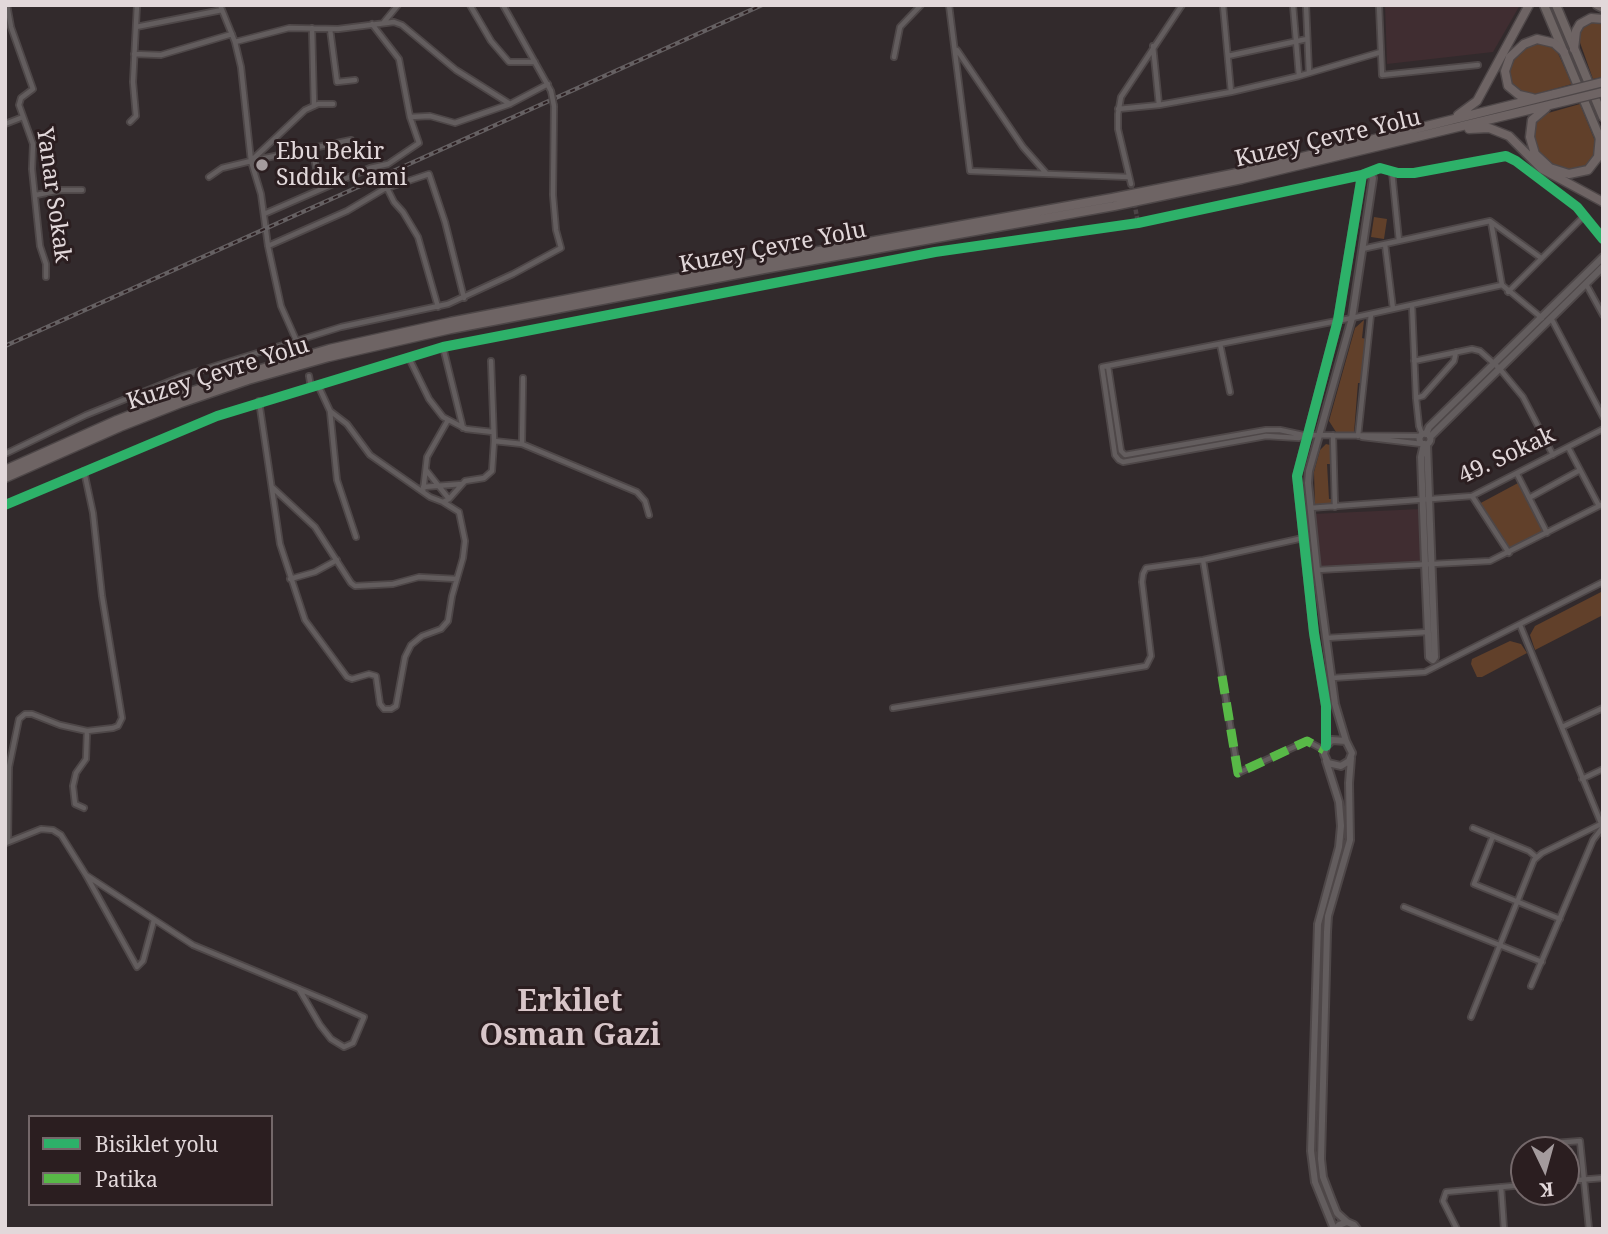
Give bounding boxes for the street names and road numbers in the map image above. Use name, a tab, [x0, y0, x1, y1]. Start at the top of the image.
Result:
street label: Kuzey Çevre Yolu	[1232, 104, 1424, 174]
street label: Yanar Sokak	[30, 126, 76, 264]
street label: Kuzey Çevre Yolu	[677, 216, 869, 280]
street label: Kuzey Çevre Yolu	[123, 332, 313, 416]
street label: 49. Sokak	[1454, 422, 1560, 490]

